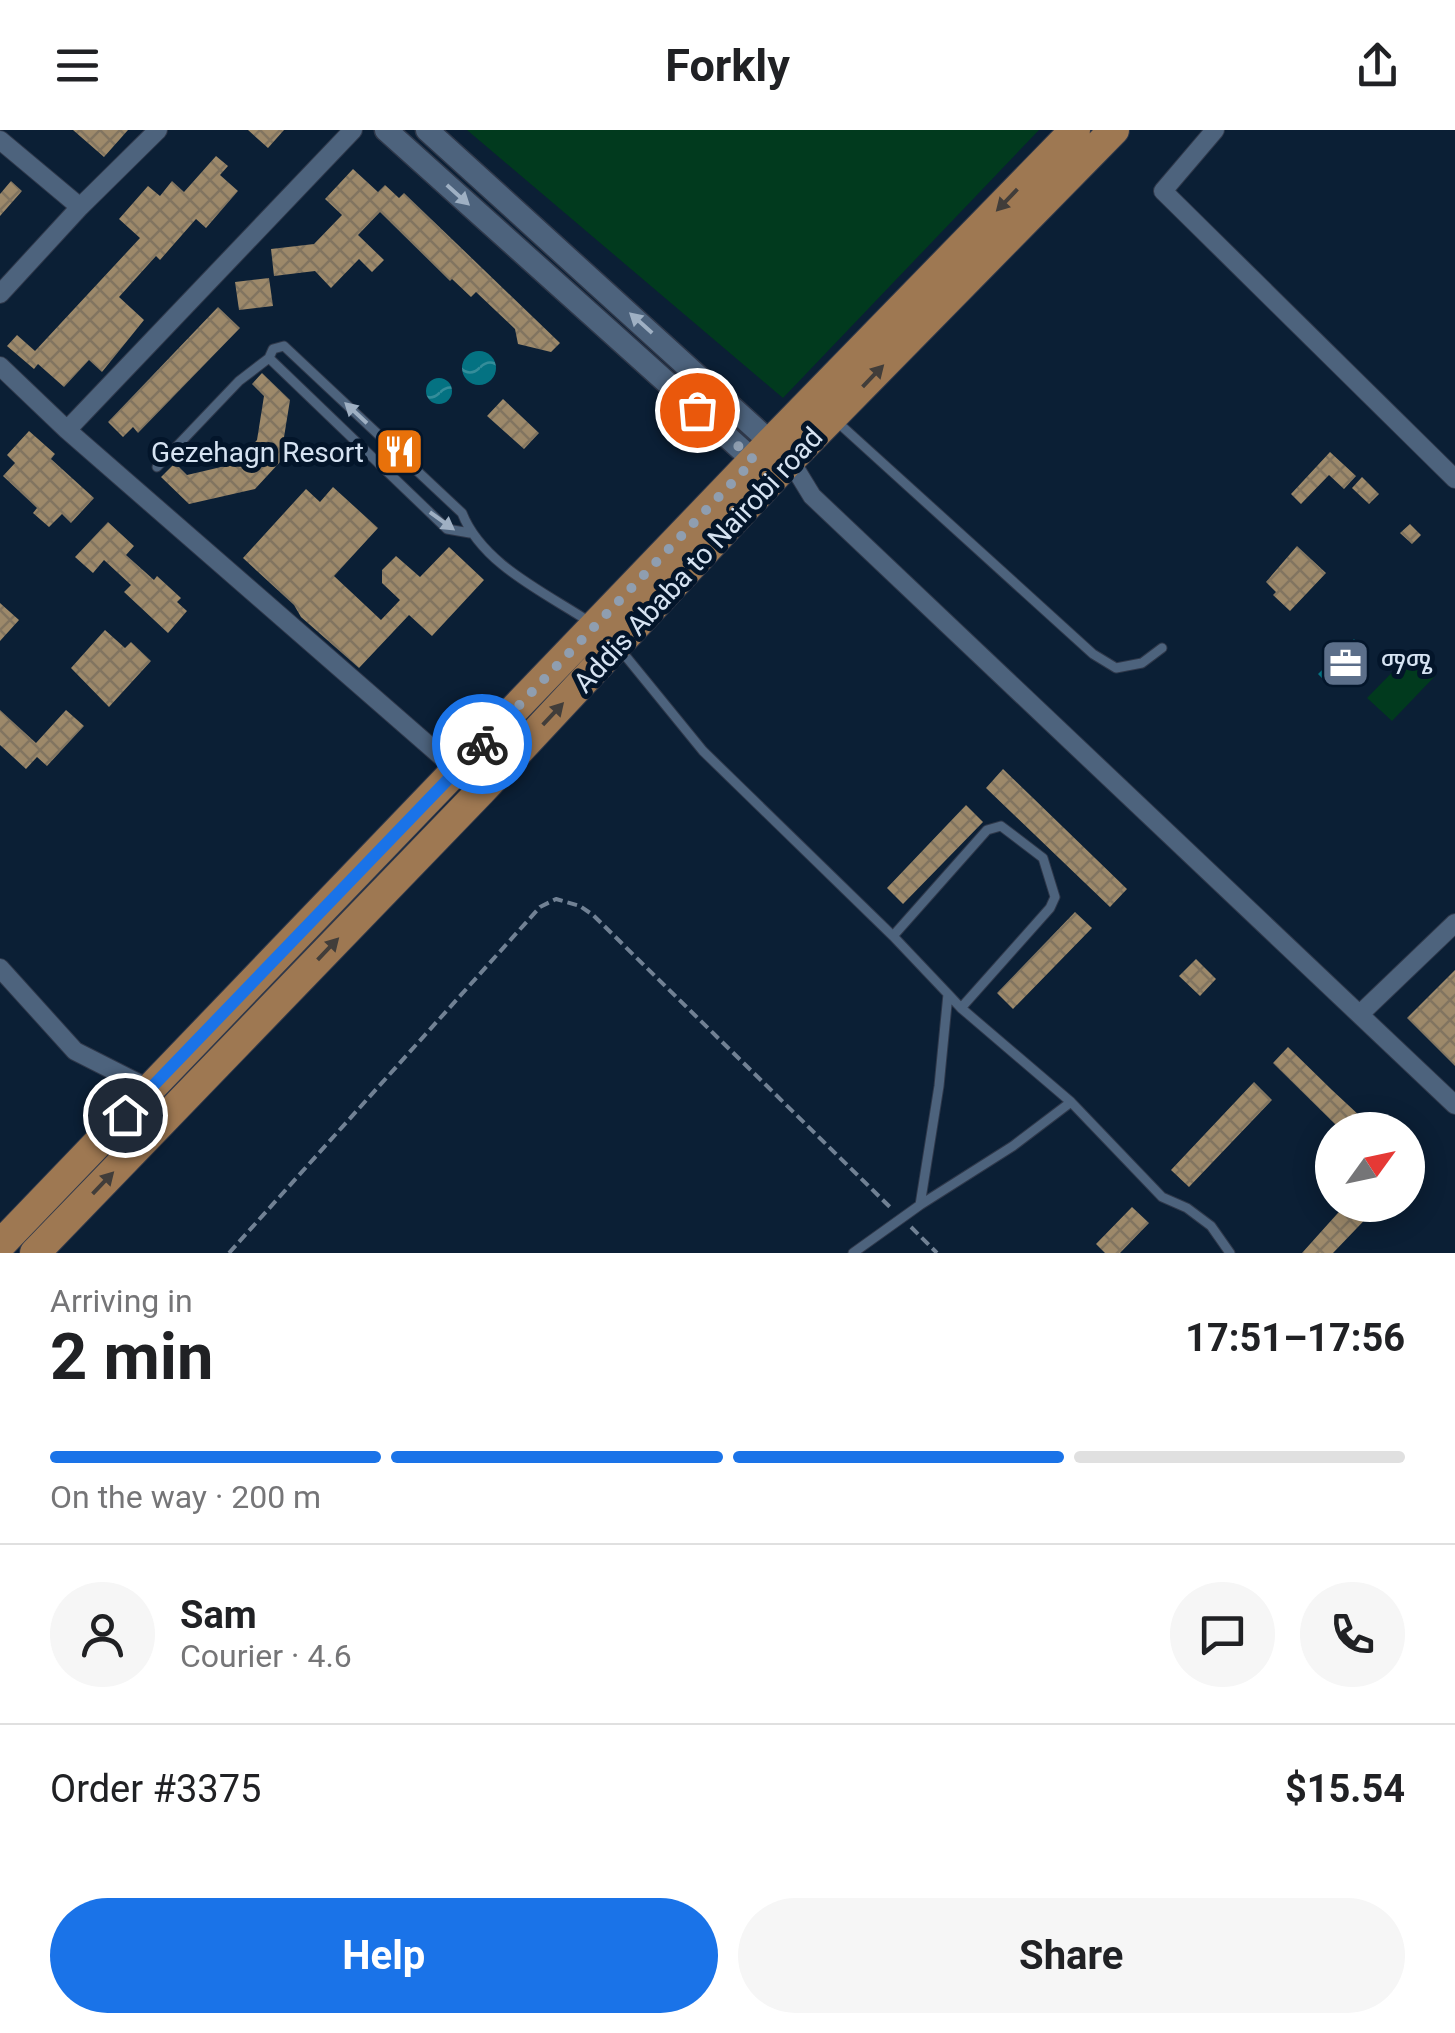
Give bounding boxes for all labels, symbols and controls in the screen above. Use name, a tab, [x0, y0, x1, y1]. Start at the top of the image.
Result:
icon: menu	[50, 38, 105, 93]
icon: share	[1350, 38, 1405, 93]
text: Forkly	[665, 39, 790, 92]
one-way arrow	[446, 183, 470, 206]
one-way arrow	[996, 187, 1019, 211]
one-way arrow	[629, 313, 654, 335]
one-way arrow	[860, 365, 884, 389]
pin	[655, 368, 740, 453]
icon: bag	[670, 383, 725, 438]
one-way arrow	[344, 402, 368, 425]
street label: Addis Ababa to Nairobi road	[567, 421, 829, 699]
restaurant icon: Gezehagn Resort	[373, 426, 425, 478]
place label: Gezehagn Resort	[151, 436, 364, 469]
one-way arrow	[429, 511, 455, 530]
office icon: ማሜ	[1320, 638, 1372, 690]
place label: ማሜ	[1381, 648, 1433, 681]
courier	[432, 694, 532, 794]
one-way arrow	[541, 703, 565, 727]
icon: bike	[455, 717, 510, 772]
one-way arrow	[316, 937, 339, 961]
pin	[83, 1073, 168, 1158]
icon: home	[98, 1088, 153, 1143]
north arrow	[1315, 1112, 1425, 1222]
map controls	[1315, 1112, 1425, 1222]
one-way arrow	[90, 1171, 114, 1195]
text: Arriving in	[50, 1282, 193, 1320]
text: 17:51–17:56	[1185, 1316, 1405, 1360]
text: 2 min	[50, 1319, 213, 1395]
text: On the way · 200 m	[50, 1478, 321, 1516]
button: person	[50, 1582, 155, 1687]
button: chat	[1170, 1582, 1275, 1687]
button: phone	[1300, 1582, 1405, 1687]
text: Sam	[180, 1593, 257, 1637]
text: Courier · 4.6	[180, 1637, 352, 1675]
text: Order #3375	[50, 1767, 261, 1811]
text: $15.54	[1285, 1767, 1405, 1811]
button: Help	[50, 1898, 718, 2013]
button: Share	[738, 1898, 1405, 2013]

